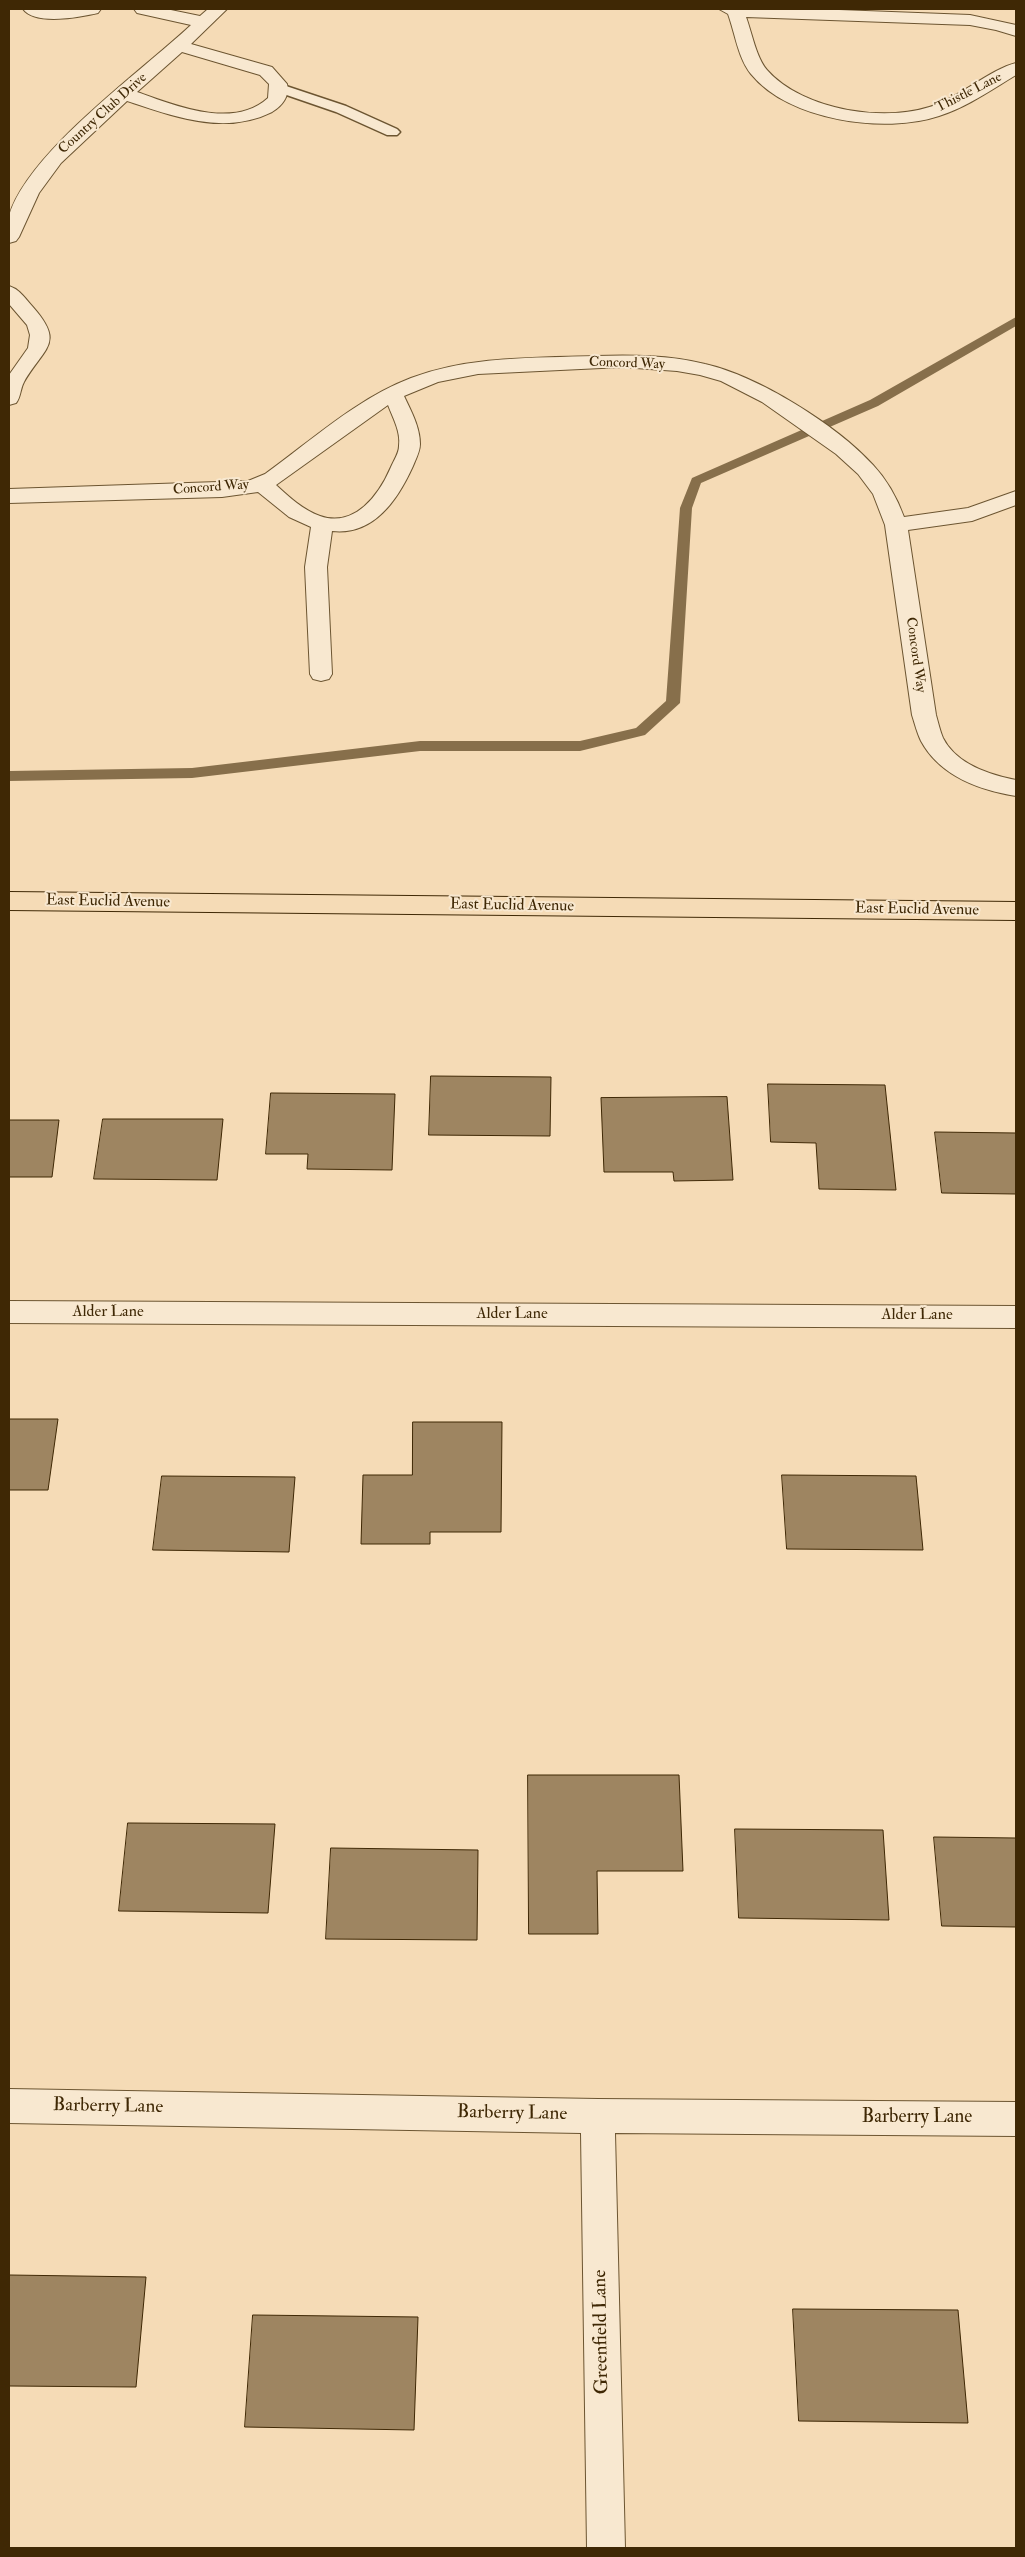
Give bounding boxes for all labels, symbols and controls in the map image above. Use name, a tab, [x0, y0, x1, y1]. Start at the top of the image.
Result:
street label: Thistle Lane	[933, 69, 1005, 117]
street label: Country Club Drive	[55, 70, 151, 158]
street label: Concord Way	[589, 354, 665, 374]
street label: Concord Way	[172, 477, 250, 499]
street label: Concord Way	[901, 616, 929, 694]
street label: East Euclid Avenue	[46, 891, 170, 913]
street label: East Euclid Avenue	[450, 895, 574, 917]
street label: East Euclid Avenue	[855, 899, 979, 921]
street label: Alder Lane	[72, 1303, 144, 1323]
street label: Alder Lane	[476, 1305, 548, 1325]
street label: Alder Lane	[881, 1306, 953, 1326]
street label: Barberry Lane	[53, 2095, 163, 2119]
street label: Barberry Lane	[457, 2102, 567, 2126]
street label: Barberry Lane	[862, 2107, 972, 2129]
street label: Greenfield Lane	[590, 2270, 614, 2394]

